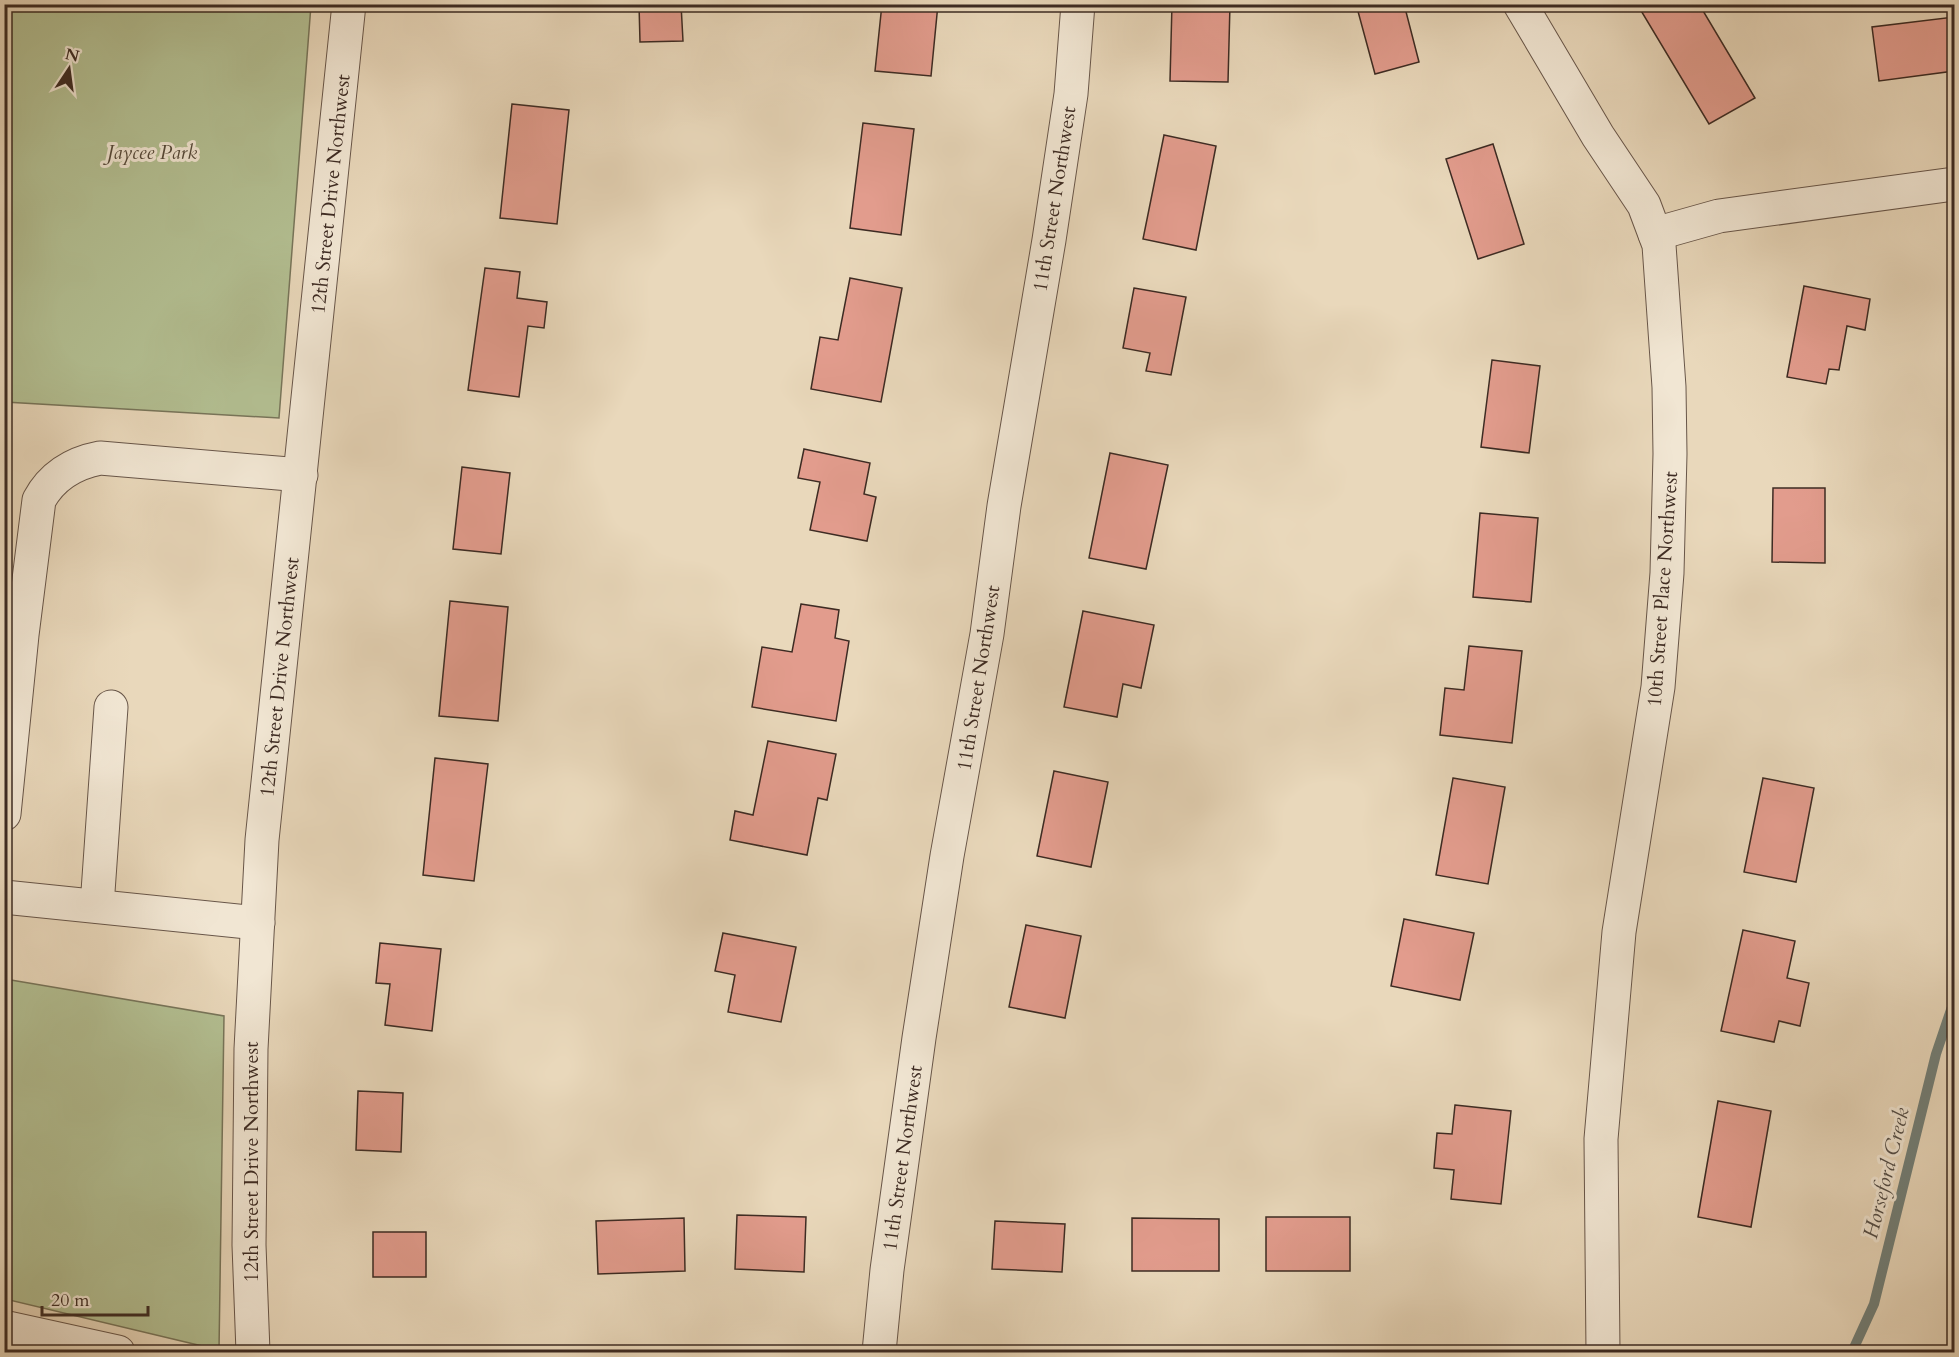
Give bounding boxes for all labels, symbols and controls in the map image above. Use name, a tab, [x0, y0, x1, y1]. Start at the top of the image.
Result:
north arrow	[39, 39, 99, 99]
text: N	[63, 43, 81, 68]
street label: 12th Street Drive Northwest	[304, 72, 357, 315]
street label: 11th Street Northwest	[1027, 104, 1083, 294]
park label: Jaycee Park	[102, 139, 197, 166]
street label: 10th Street Place Northwest	[1641, 470, 1684, 708]
street label: 12th Street Drive Northwest	[253, 555, 306, 798]
street label: 11th Street Northwest	[951, 583, 1007, 773]
street label: 12th Street Drive Northwest	[238, 1041, 265, 1282]
street label: 11th Street Northwest	[876, 1063, 929, 1253]
water label: Horseford Creek	[1856, 1104, 1917, 1242]
scale bar	[42, 1279, 148, 1317]
text: 20 m	[51, 1288, 90, 1313]

